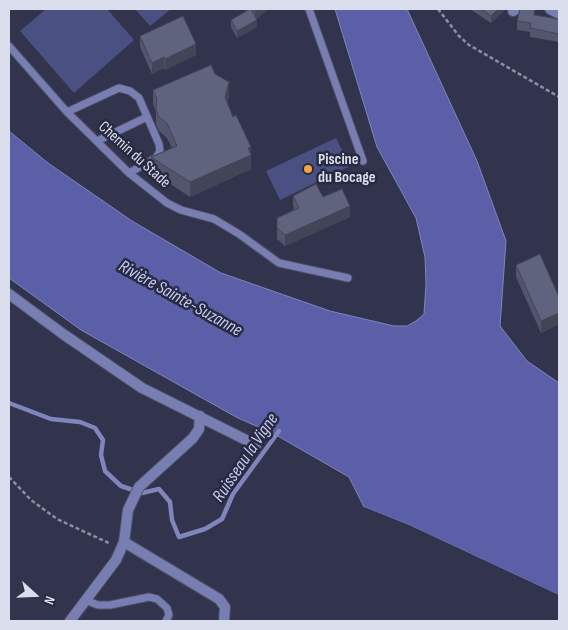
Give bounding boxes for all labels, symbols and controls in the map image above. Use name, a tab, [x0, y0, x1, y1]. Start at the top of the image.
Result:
street label: Chemin du Stade	[94, 118, 174, 192]
place label: Piscine du Bocage	[318, 150, 376, 188]
marker: Piscine du Bocage	[302, 163, 314, 175]
water label: Rivière Sainte-Suzanne	[114, 256, 246, 342]
water label: Ruisseau la Vigne	[208, 410, 284, 506]
north arrow	[10, 570, 60, 620]
text: N	[40, 594, 59, 607]

